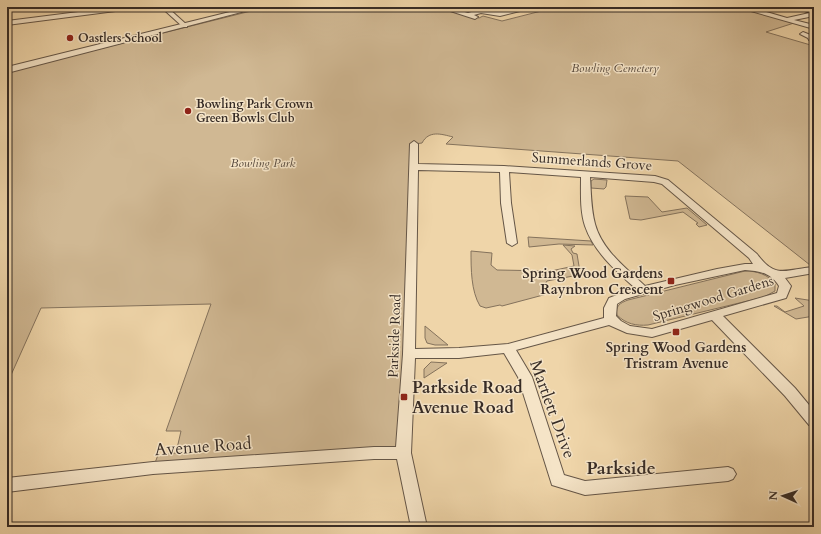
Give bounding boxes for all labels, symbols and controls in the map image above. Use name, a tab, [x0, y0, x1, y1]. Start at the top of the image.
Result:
place label: Oastlers School	[78, 30, 162, 46]
marker: Oastlers School	[65, 33, 75, 43]
park label: Bowling Cemetery	[571, 60, 659, 76]
place label: Bowling Park Crown Green Bowls Club	[196, 96, 314, 126]
marker: Bowling Park Crown Green Bowls Club	[183, 106, 193, 116]
street label: Summerlands Grove	[531, 148, 653, 175]
park label: Bowling Park	[231, 155, 296, 171]
place label: Spring Wood Gardens Raynbron Crescent	[522, 264, 663, 299]
street label: Springwood Gardens	[650, 271, 776, 326]
marker: Spring Wood Gardens Raynbron Crescent	[666, 276, 676, 286]
street label: Parkside Road	[384, 293, 405, 378]
marker: Spring Wood Gardens Tristram Avenue	[671, 327, 681, 337]
place label: Spring Wood Gardens Tristram Avenue	[606, 338, 746, 373]
street label: Martlett Drive	[524, 357, 581, 462]
place label: Parkside Road Avenue Road	[412, 376, 523, 419]
marker: Parkside Road Avenue Road	[399, 392, 409, 402]
street label: Avenue Road	[154, 432, 252, 461]
district label: Parkside	[586, 456, 656, 481]
north arrow	[763, 476, 803, 516]
text: N	[766, 490, 781, 501]

